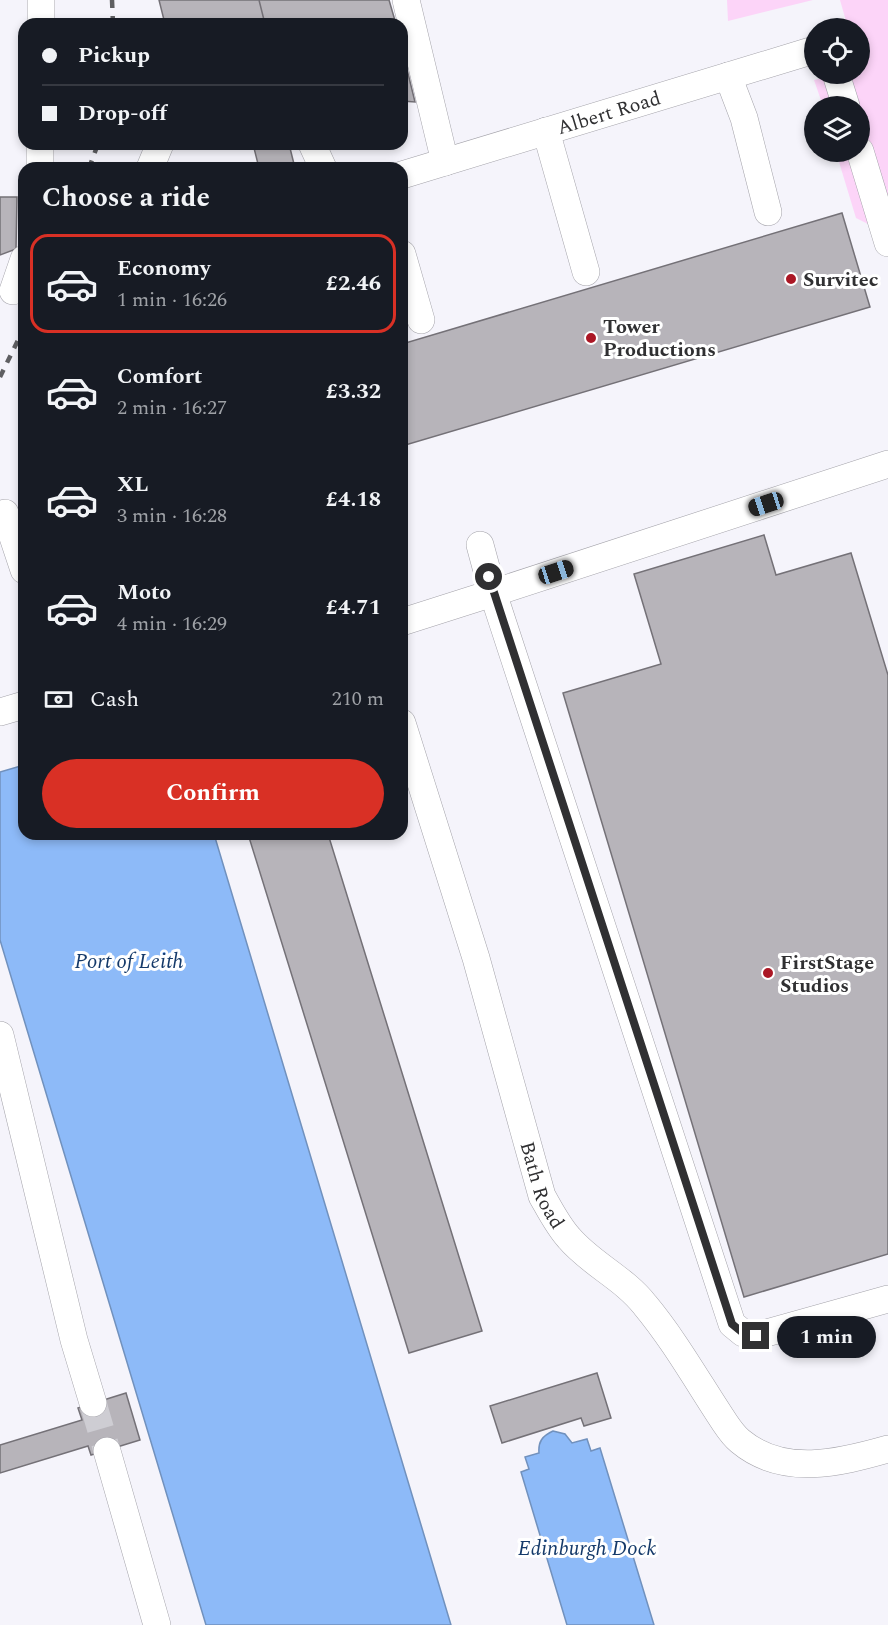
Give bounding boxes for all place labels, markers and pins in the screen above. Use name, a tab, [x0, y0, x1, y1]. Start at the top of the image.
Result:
place label: Survitec	[803, 265, 878, 295]
marker: Survitec	[784, 272, 798, 286]
place label: Tower Productions	[603, 312, 716, 365]
marker: Tower Productions	[584, 331, 598, 345]
place label: FirstStage Studios	[780, 948, 874, 1001]
marker: FirstStage Studios	[761, 966, 775, 980]

